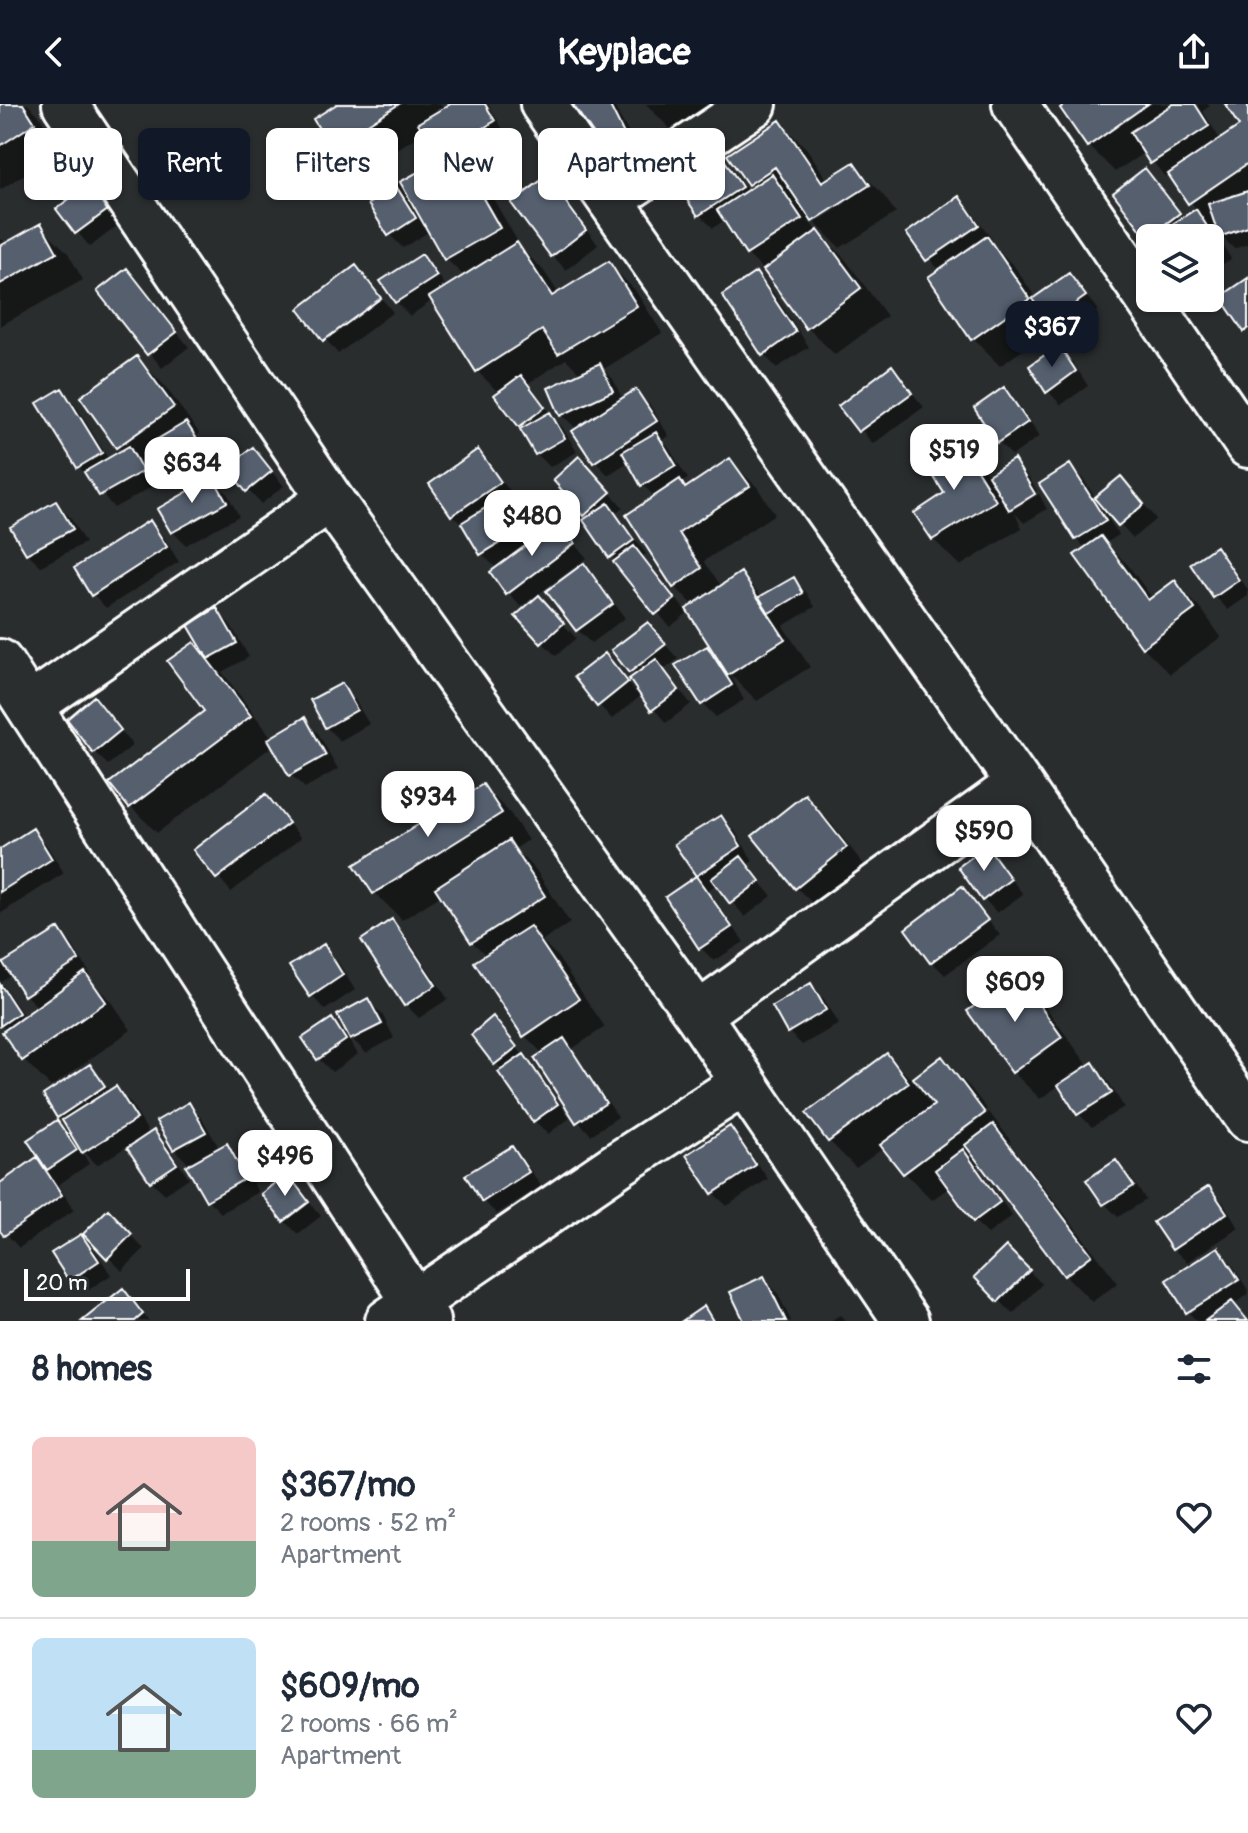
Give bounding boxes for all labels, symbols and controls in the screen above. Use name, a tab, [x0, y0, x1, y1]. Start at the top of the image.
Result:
icon: back	[32, 30, 76, 74]
text: Keyplace	[557, 30, 691, 75]
icon: share	[1172, 30, 1216, 74]
chip: Buy	[24, 128, 122, 200]
chip: Rent	[138, 128, 250, 200]
chip: Filters	[266, 128, 398, 200]
chip: New	[414, 128, 522, 200]
chip: Apartment	[538, 128, 725, 200]
map controls	[1136, 224, 1224, 312]
button: layers	[1136, 224, 1224, 312]
pin: $367	[1005, 301, 1099, 369]
text: $367	[1023, 311, 1081, 343]
pin: $519	[907, 424, 1001, 492]
text: $519	[928, 434, 980, 466]
pin: $634	[145, 437, 239, 505]
text: $634	[163, 447, 221, 479]
pin: $480	[485, 490, 579, 558]
text: $480	[502, 500, 562, 532]
pin: $934	[381, 771, 475, 839]
text: $934	[399, 781, 457, 813]
pin: $590	[937, 805, 1031, 873]
text: $590	[954, 815, 1014, 847]
pin: $609	[968, 956, 1062, 1024]
text: $609	[985, 966, 1045, 998]
pin: $496	[238, 1130, 332, 1198]
text: $496	[256, 1140, 314, 1172]
scale bar	[24, 1265, 190, 1301]
text: 20 m	[36, 1269, 88, 1297]
icon: filters	[1172, 1347, 1216, 1391]
text: 8 homes	[32, 1348, 152, 1391]
text: $367/mo	[280, 1464, 416, 1507]
icon: home	[96, 1469, 192, 1565]
icon: heart	[1172, 1495, 1216, 1539]
text: 2 rooms · 52 m²	[280, 1507, 456, 1539]
text: Apartment	[280, 1539, 401, 1571]
text: $609/mo	[280, 1665, 420, 1708]
icon: home	[96, 1670, 192, 1766]
icon: heart	[1172, 1696, 1216, 1740]
text: 2 rooms · 66 m²	[280, 1708, 458, 1740]
text: Apartment	[280, 1740, 401, 1772]

